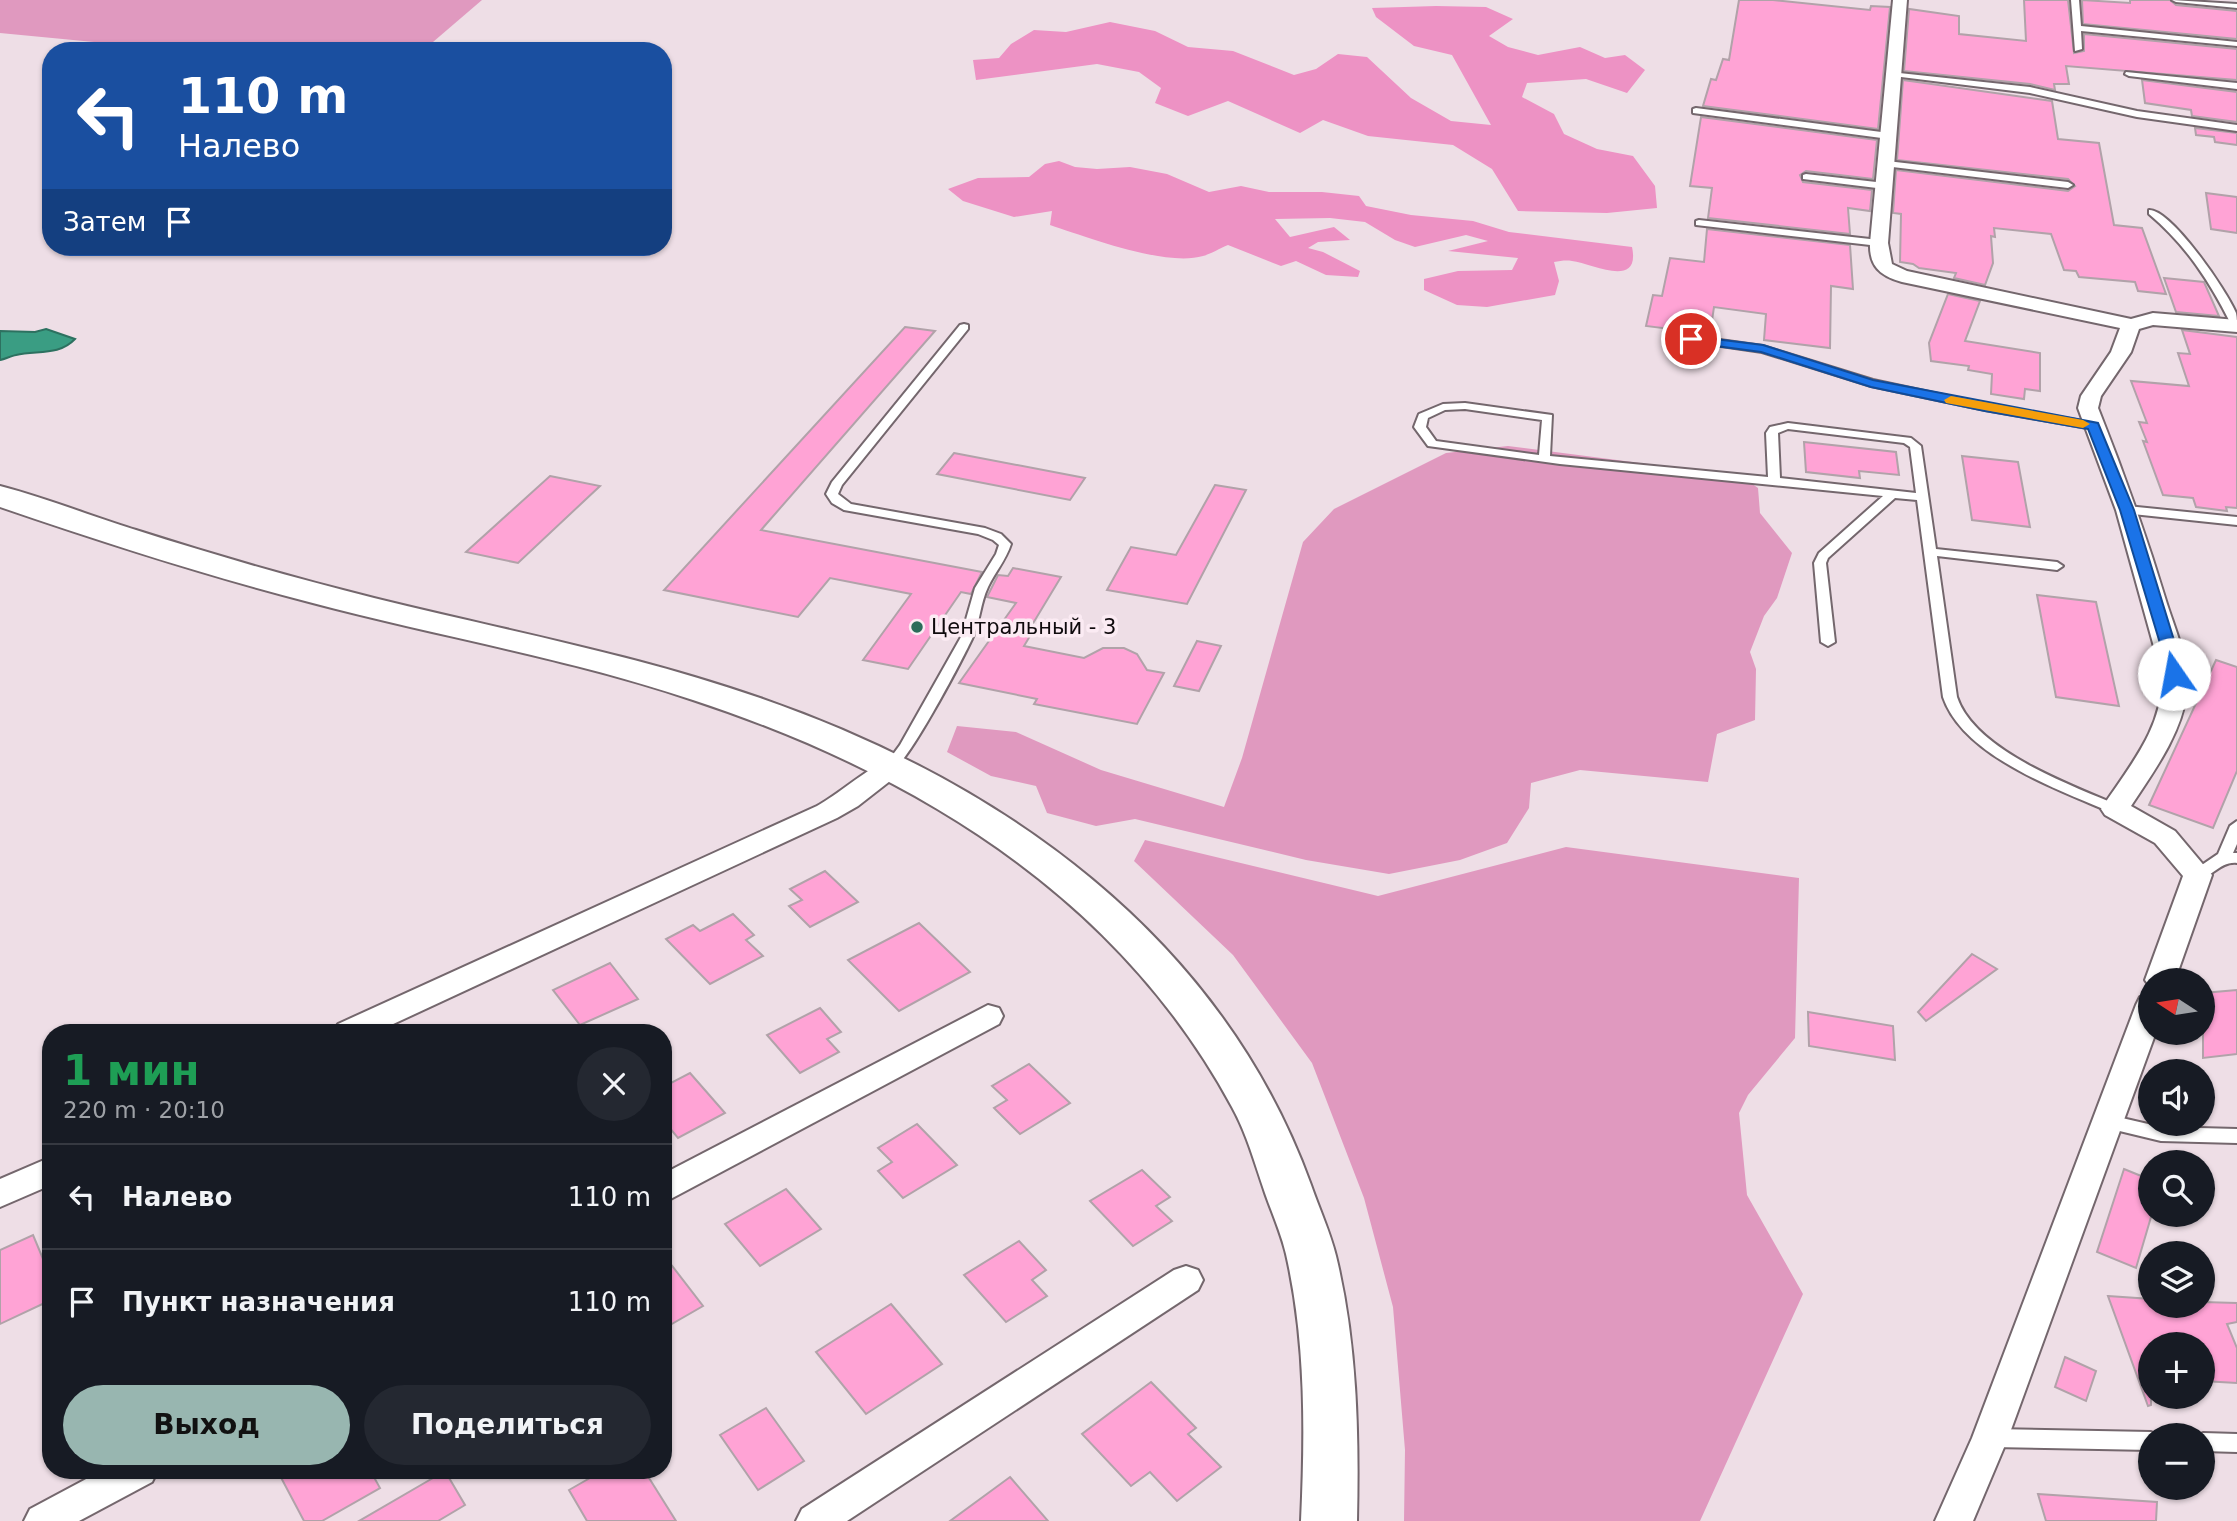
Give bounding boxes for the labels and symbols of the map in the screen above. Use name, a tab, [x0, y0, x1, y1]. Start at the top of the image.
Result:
pin	[1661, 309, 1721, 369]
place label: Центральный - 3	[931, 615, 1116, 639]
marker: Центральный - 3	[909, 619, 925, 635]
position arrow	[2137, 637, 2211, 711]
north arrow	[2138, 968, 2216, 1045]

